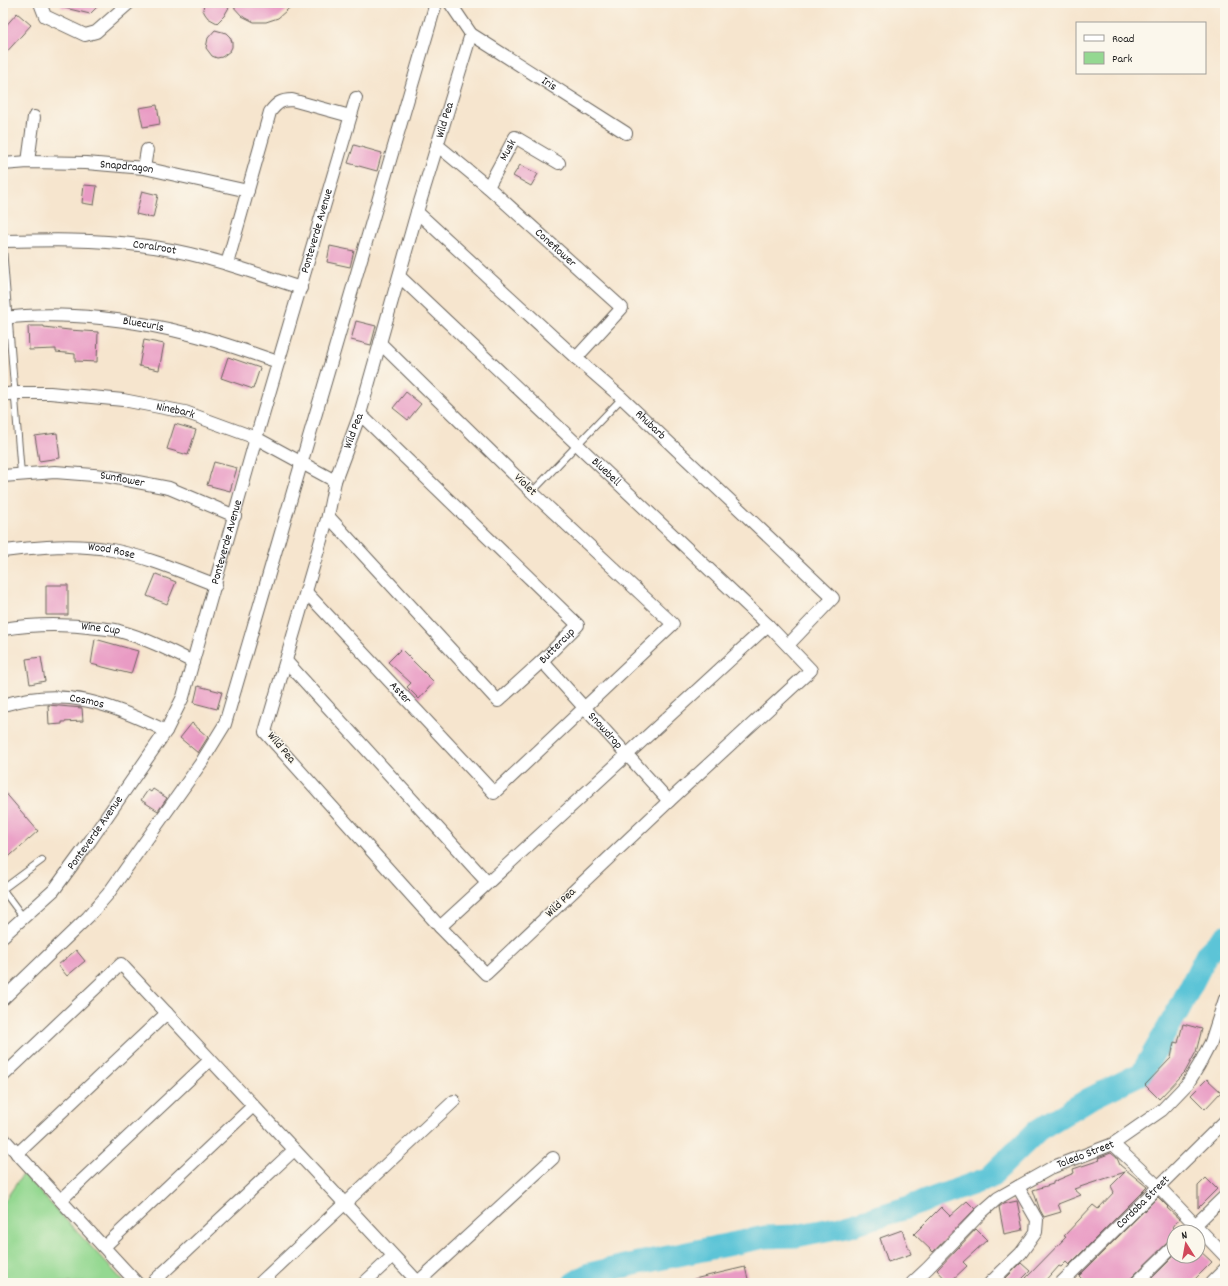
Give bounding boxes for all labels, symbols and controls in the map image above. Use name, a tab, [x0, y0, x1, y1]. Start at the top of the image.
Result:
legend	[1076, 22, 1206, 74]
text: Road	[1112, 31, 1134, 48]
text: Park	[1112, 51, 1133, 68]
street label: Iris	[538, 72, 560, 95]
street label: Wild Pea	[431, 100, 458, 140]
street label: Musk	[495, 136, 521, 164]
street label: Snapdragon	[99, 156, 156, 178]
street label: Ponteverde Avenue	[296, 187, 337, 275]
street label: Coneflower	[531, 225, 580, 272]
street label: Coralroot	[132, 236, 178, 259]
street label: Bluecurls	[122, 312, 165, 336]
street label: Ninebark	[155, 398, 197, 423]
street label: Rhubarb	[631, 406, 670, 444]
street label: Wild Pea	[339, 410, 368, 451]
street label: Bluebell	[587, 454, 625, 490]
street label: Sunflower	[100, 467, 147, 492]
street label: Violet	[510, 470, 541, 500]
street label: Ponteverde Avenue	[207, 498, 247, 587]
street label: Wood Rose	[87, 538, 137, 564]
street label: Wine Cup	[80, 618, 122, 639]
street label: Buttercup	[535, 624, 579, 668]
street label: Aster	[385, 678, 416, 708]
street label: Cosmos	[69, 690, 106, 713]
street label: Snowdrop	[584, 708, 627, 753]
street label: Wild Pea	[263, 728, 300, 768]
street label: Ponteverde Avenue	[63, 792, 127, 874]
street label: Wild Pea	[542, 884, 580, 922]
street label: Toledo Street	[1054, 1136, 1117, 1173]
street label: Cordoba Street	[1112, 1171, 1174, 1233]
north arrow	[1166, 1224, 1206, 1264]
text: N	[1180, 1228, 1189, 1245]

